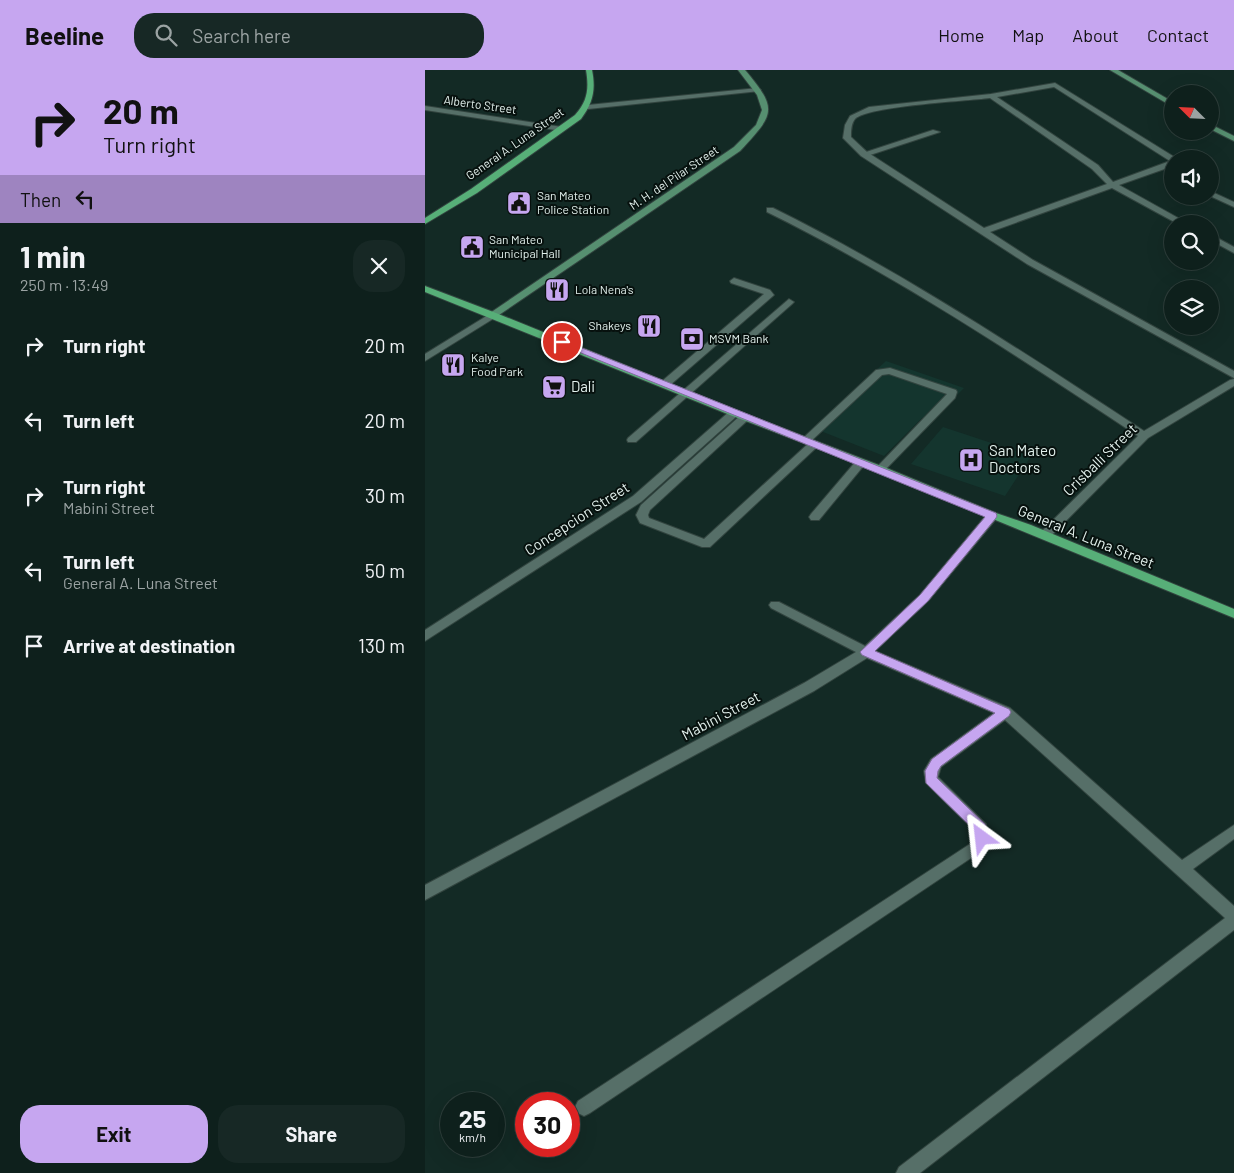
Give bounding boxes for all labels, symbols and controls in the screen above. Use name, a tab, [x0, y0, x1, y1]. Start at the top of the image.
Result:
search box	[134, 13, 484, 58]
text: Beeline	[25, 21, 104, 50]
icon: search	[152, 21, 180, 49]
text: Search here	[192, 24, 291, 47]
text: Home	[938, 24, 984, 46]
text: Map	[1012, 24, 1044, 46]
text: About	[1072, 24, 1119, 46]
text: Contact	[1147, 24, 1209, 46]
north arrow	[1164, 85, 1219, 140]
map controls	[1164, 85, 1219, 335]
text: 20 m	[103, 89, 179, 131]
icon: right	[20, 90, 85, 155]
street label: Alberto Street	[443, 92, 517, 116]
street label: General A. Luna Street	[463, 104, 566, 182]
text: Turn right	[103, 131, 196, 157]
street label: M. H. del Pilar Street	[626, 142, 721, 212]
button: sound	[1164, 150, 1219, 205]
icon: left	[71, 185, 99, 213]
text: Then	[20, 188, 61, 211]
place label: San Mateo Police Station	[537, 188, 609, 216]
public building icon: San Mateo Police Station	[506, 190, 532, 216]
button: search	[1164, 215, 1219, 270]
place label: San Mateo Municipal Hall	[489, 232, 560, 260]
public building icon: San Mateo Municipal Hall	[459, 234, 485, 260]
text: 1 min	[20, 238, 86, 274]
button: close	[353, 240, 405, 292]
text: 250 m · 13:49	[20, 275, 108, 294]
restaurant icon: Lola Nena's	[544, 277, 570, 303]
button: layers	[1164, 280, 1219, 335]
place label: Lola Nena's	[575, 282, 634, 296]
restaurant icon: Shakeys	[636, 313, 662, 339]
place label: Shakeys	[588, 318, 631, 332]
pin	[541, 321, 583, 363]
bank icon: MSVM Bank	[679, 326, 705, 352]
icon: arrive	[548, 328, 576, 356]
place label: MSVM Bank	[709, 331, 769, 345]
icon: right	[20, 332, 48, 360]
text: Turn right	[63, 334, 145, 357]
text: 20 m	[365, 334, 405, 357]
place label: Kalye Food Park	[471, 350, 523, 378]
restaurant icon: Kalye Food Park	[440, 352, 466, 378]
supermarket icon: Dali	[541, 374, 567, 400]
place label: Dali	[571, 377, 595, 395]
icon: left	[20, 407, 48, 435]
text: Turn left	[63, 409, 134, 432]
text: 20 m	[365, 409, 405, 432]
street label: Crisballi Street	[1058, 419, 1140, 499]
place label: San Mateo Doctors	[989, 441, 1056, 476]
hospital icon: San Mateo Doctors	[958, 447, 984, 473]
text: Turn right	[63, 475, 145, 498]
street label: Concepcion Street	[521, 478, 632, 559]
icon: right	[20, 482, 48, 510]
text: 30 m	[365, 484, 405, 507]
text: Mabini Street	[63, 498, 155, 517]
street label: General A. Luna Street	[1016, 501, 1157, 572]
text: Turn left	[63, 550, 134, 573]
icon: left	[20, 557, 48, 585]
text: 50 m	[365, 559, 405, 582]
text: General A. Luna Street	[63, 573, 218, 592]
icon: arrive	[20, 632, 48, 660]
text: Arrive at destination	[63, 634, 235, 657]
text: 130 m	[358, 634, 405, 657]
street label: Mabini Street	[678, 687, 763, 743]
position arrow	[955, 811, 1007, 863]
speed limit sign: 30	[515, 1092, 580, 1157]
text: 25	[459, 1103, 486, 1133]
button: Exit	[20, 1105, 208, 1163]
button: Share	[218, 1105, 405, 1163]
text: km/h	[459, 1130, 486, 1144]

